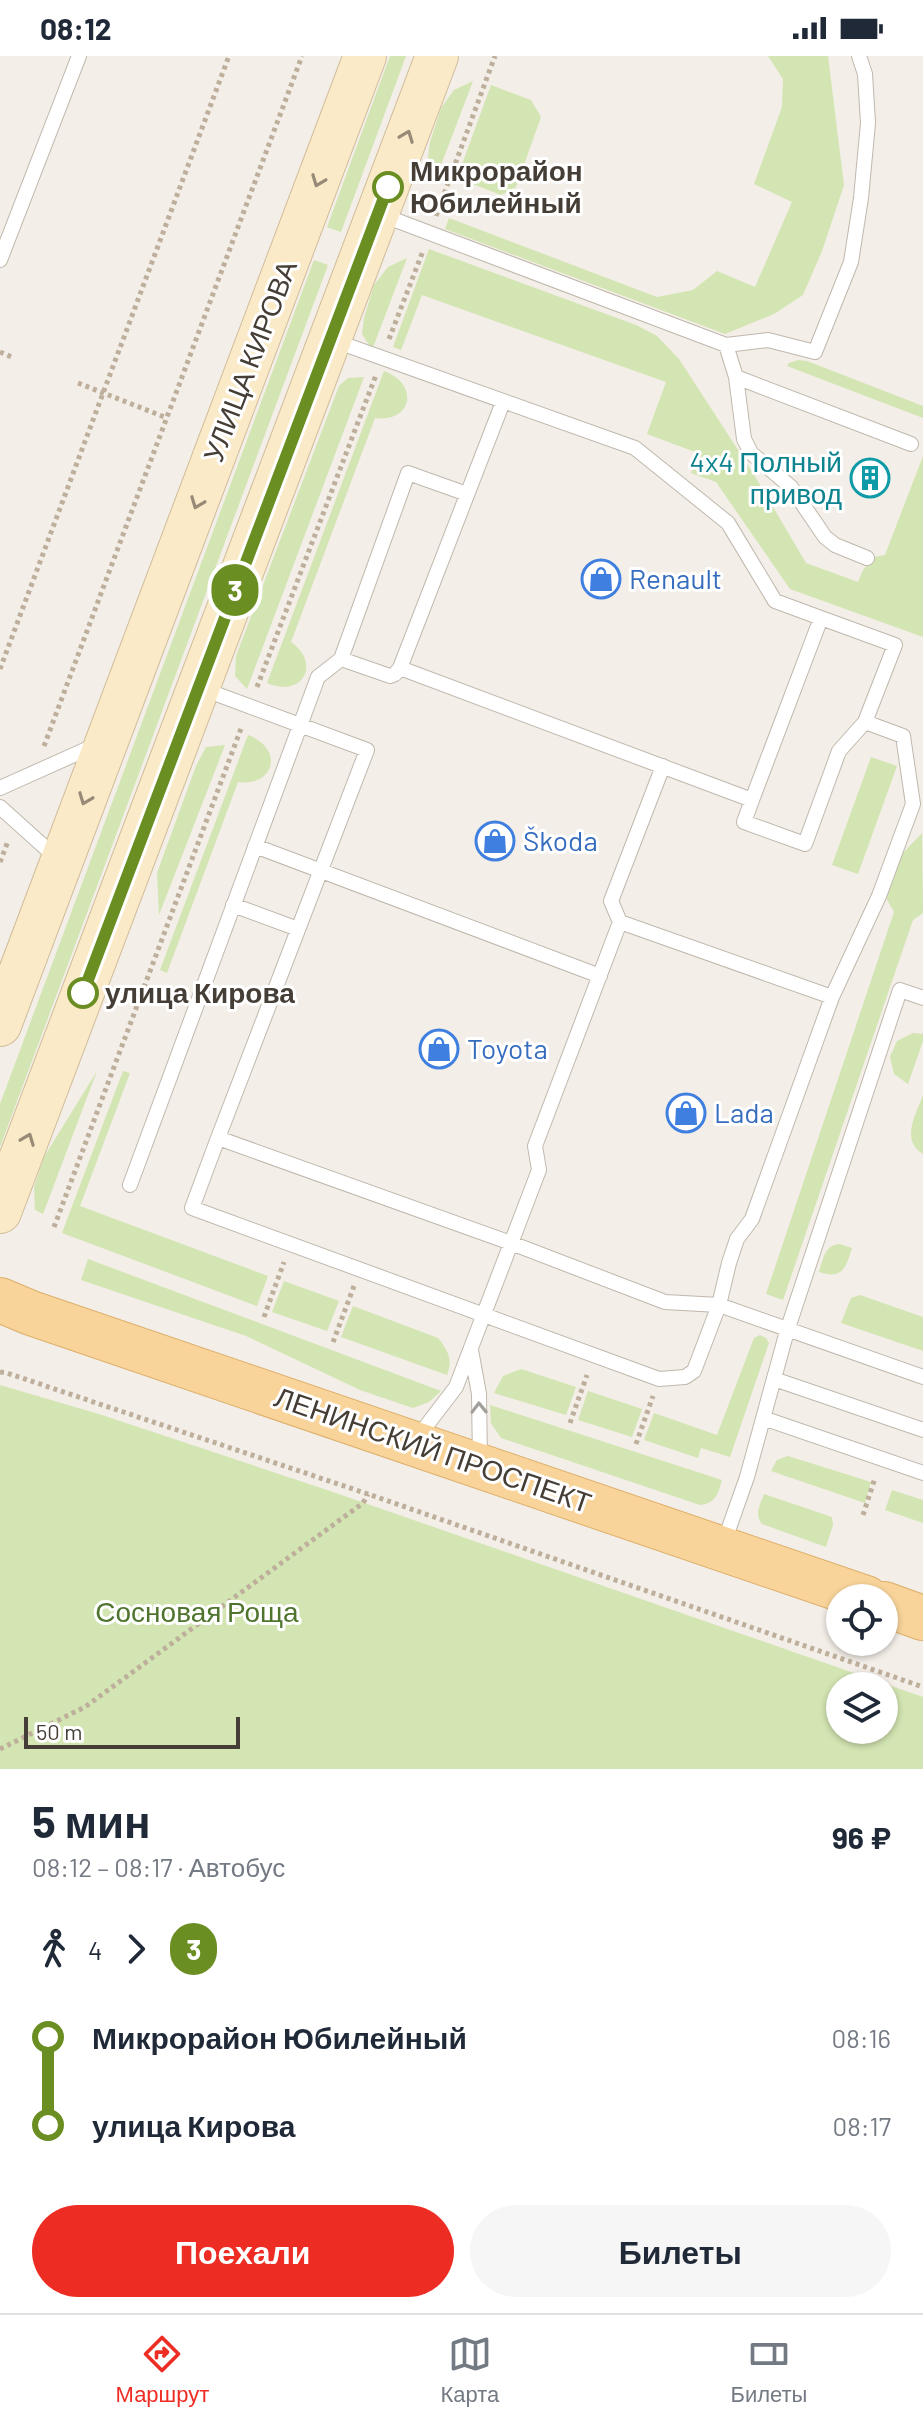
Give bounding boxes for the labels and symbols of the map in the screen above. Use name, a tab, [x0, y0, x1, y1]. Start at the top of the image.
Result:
one-way arrow	[397, 130, 414, 144]
place label: Микрорайон Юбилейный	[410, 153, 583, 219]
marker: Микрорайон Юбилейный	[373, 172, 403, 202]
one-way arrow	[311, 173, 328, 187]
street label: УЛИЦА КИРОВА	[195, 255, 303, 466]
place label: 4x4 Полный привод	[690, 444, 842, 510]
building icon: 4x4 Полный привод	[849, 457, 891, 499]
one-way arrow	[190, 495, 206, 509]
shop icon: Renault	[580, 558, 622, 600]
place label: Renault	[629, 561, 722, 595]
line badge: 3	[209, 564, 261, 616]
one-way arrow	[78, 791, 95, 805]
shop icon: Škoda	[474, 820, 516, 862]
place label: Škoda	[523, 823, 598, 857]
place label: улица Кирова	[105, 975, 295, 1009]
marker: улица Кирова	[68, 978, 98, 1008]
shop icon: Toyota	[418, 1028, 460, 1070]
place label: Toyota	[467, 1031, 548, 1065]
shop icon: Lada	[665, 1092, 707, 1134]
place label: Lada	[714, 1095, 774, 1129]
one-way arrow	[18, 1133, 35, 1147]
street label: ЛЕНИНСКИЙ ПРОСПЕКТ	[271, 1379, 596, 1519]
one-way arrow	[470, 1401, 488, 1414]
park label: Сосновая Роща	[95, 1594, 299, 1628]
scale bar	[24, 1713, 240, 1749]

